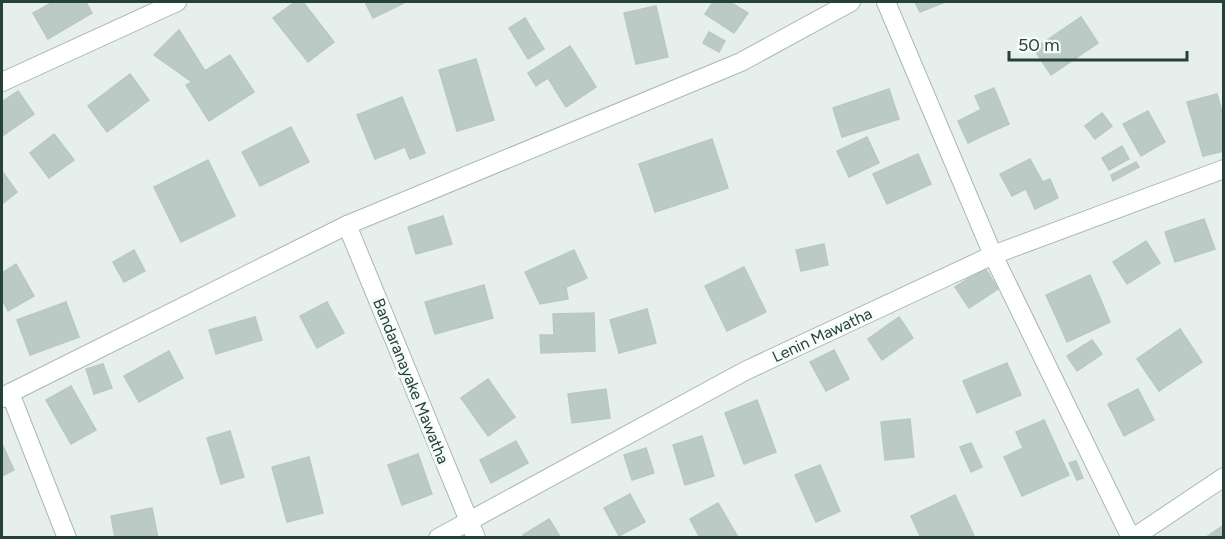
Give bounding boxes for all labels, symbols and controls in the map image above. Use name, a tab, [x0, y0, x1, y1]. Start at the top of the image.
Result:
scale bar	[1009, 24, 1188, 62]
text: 50 m	[1018, 34, 1060, 56]
street label: Bandaranayake Mawatha	[369, 295, 453, 467]
street label: Lenin Mawatha	[769, 304, 875, 366]

